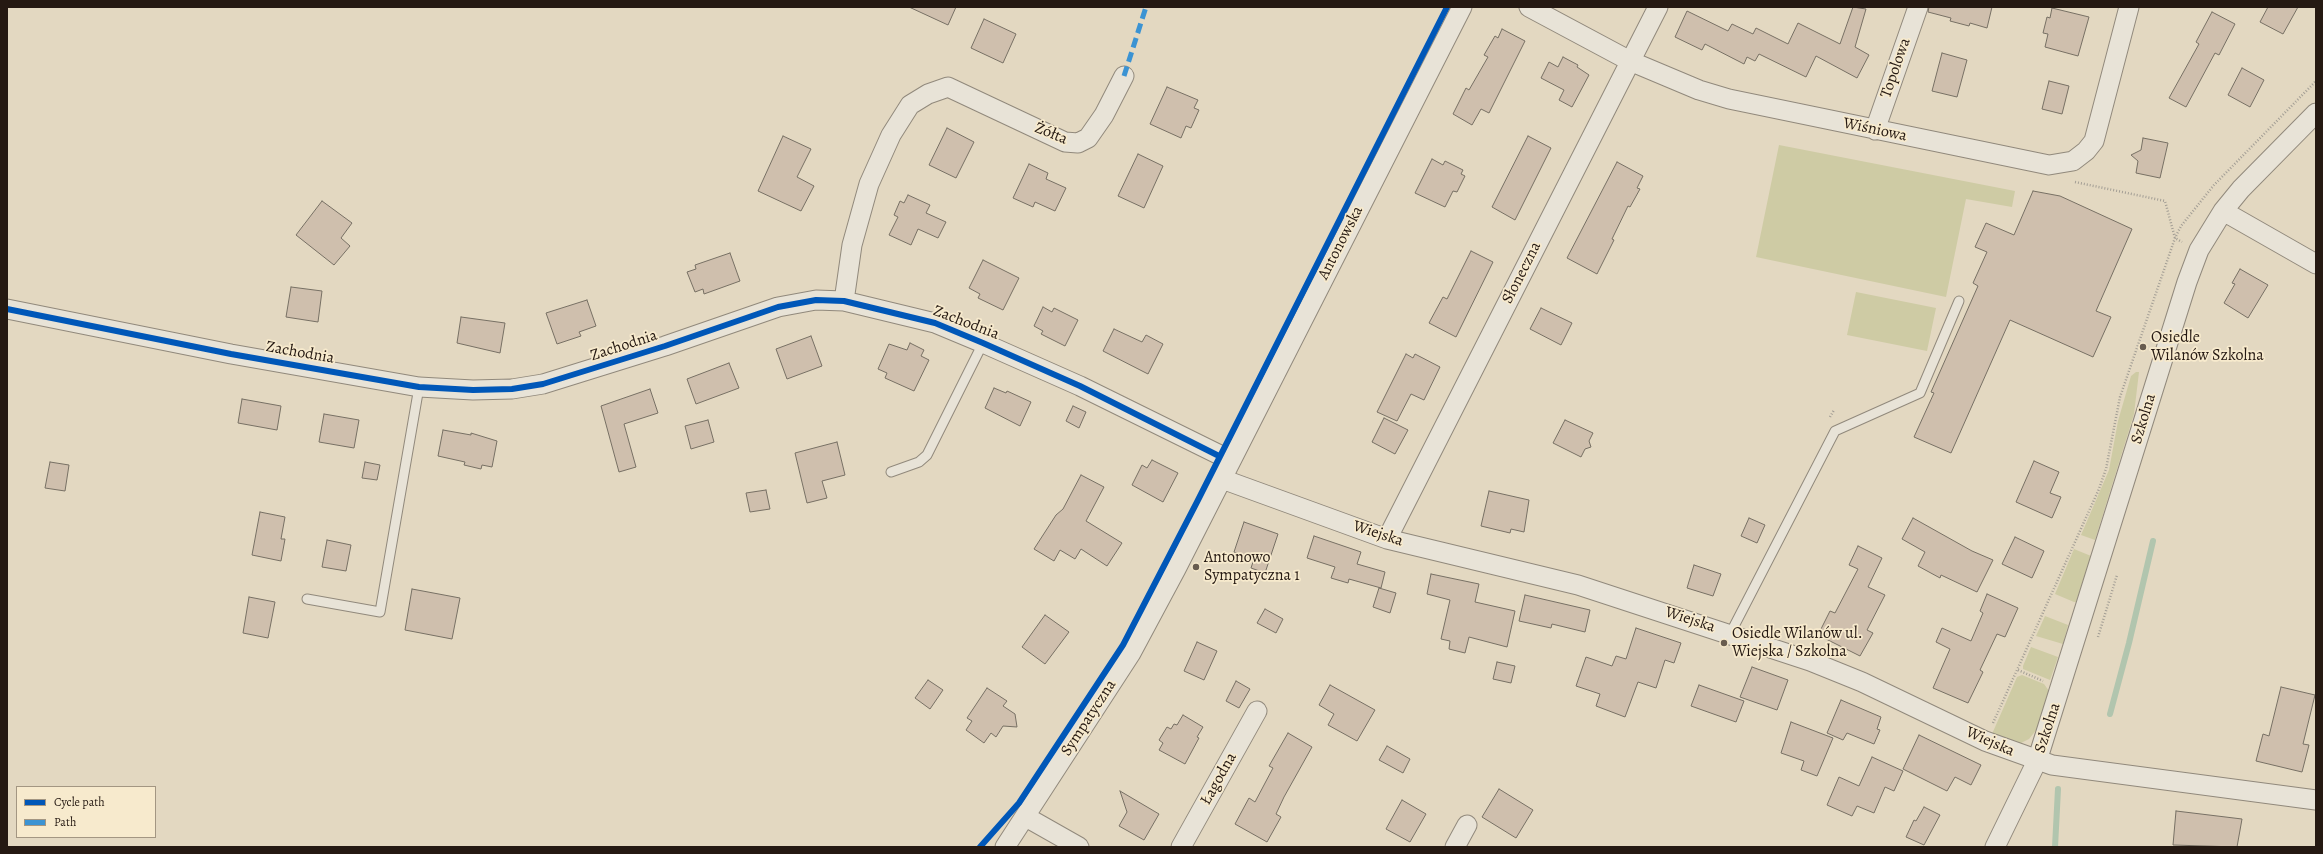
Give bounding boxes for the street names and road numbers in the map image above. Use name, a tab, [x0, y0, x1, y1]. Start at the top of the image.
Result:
street label: Topolowa	[1877, 35, 1915, 101]
street label: Wiśniowa	[1841, 114, 1909, 146]
street label: Żółta	[1032, 119, 1070, 149]
street label: Antonowska	[1314, 203, 1368, 283]
street label: Słoneczna	[1498, 239, 1546, 307]
street label: Zachodnia	[930, 302, 1002, 344]
street label: Zachodnia	[588, 326, 660, 366]
street label: Zachodnia	[264, 338, 336, 368]
street label: Szkolna	[2127, 392, 2161, 446]
street label: Wiejska	[1351, 517, 1405, 551]
street label: Wiejska	[1663, 603, 1717, 637]
street label: Sympatyczna	[1057, 676, 1121, 760]
street label: Szkolna	[2031, 701, 2065, 755]
street label: Wiejska	[1963, 723, 2017, 761]
street label: Łagodna	[1197, 749, 1241, 809]

